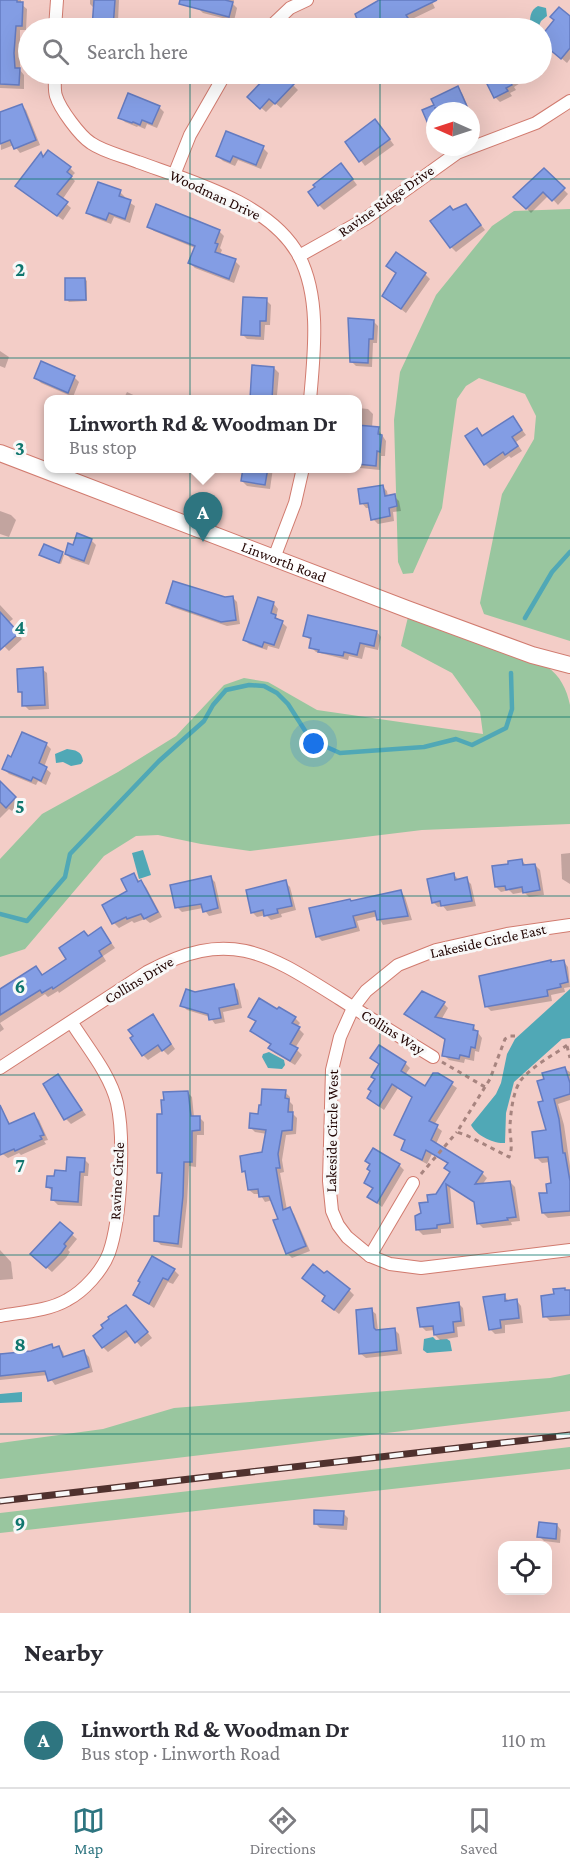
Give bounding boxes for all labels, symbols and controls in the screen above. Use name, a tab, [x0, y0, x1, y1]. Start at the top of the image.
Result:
search box	[18, 18, 552, 84]
icon: search	[39, 35, 72, 68]
text: Search here	[87, 39, 188, 64]
north arrow	[426, 102, 480, 156]
street label: Ravine Ridge Drive	[335, 162, 438, 241]
street label: Woodman Drive	[167, 167, 263, 223]
text: 2	[15, 258, 25, 280]
popup	[44, 395, 362, 473]
text: Linworth Rd & Woodman Dr	[69, 411, 337, 436]
text: Bus stop	[69, 436, 137, 458]
text: 3	[15, 437, 25, 459]
pin: A	[184, 492, 222, 542]
street label: Linworth Road	[239, 538, 329, 585]
text: 4	[15, 616, 26, 638]
your location	[299, 729, 328, 758]
text: 5	[15, 795, 25, 817]
street label: Lakeside Circle East	[428, 921, 549, 961]
street label: Collins Drive	[102, 953, 177, 1007]
text: 6	[15, 975, 25, 997]
street label: Collins Way	[358, 1006, 428, 1059]
street label: Lakeside Circle West	[323, 1068, 341, 1193]
street label: Ravine Circle	[107, 1141, 127, 1220]
text: 7	[15, 1154, 25, 1176]
text: 8	[14, 1333, 26, 1355]
text: 9	[15, 1512, 25, 1534]
map controls	[498, 1541, 552, 1595]
button: locate	[498, 1541, 552, 1595]
text: Nearby	[24, 1638, 103, 1667]
text: Linworth Rd & Woodman Dr	[81, 1717, 349, 1742]
text: A	[38, 1729, 49, 1751]
text: 110 m	[502, 1729, 546, 1751]
text: Bus stop · Linworth Road	[81, 1742, 280, 1764]
tab: Map	[72, 1804, 105, 1857]
tab: Directions	[250, 1804, 316, 1857]
tab: Saved	[460, 1804, 498, 1857]

